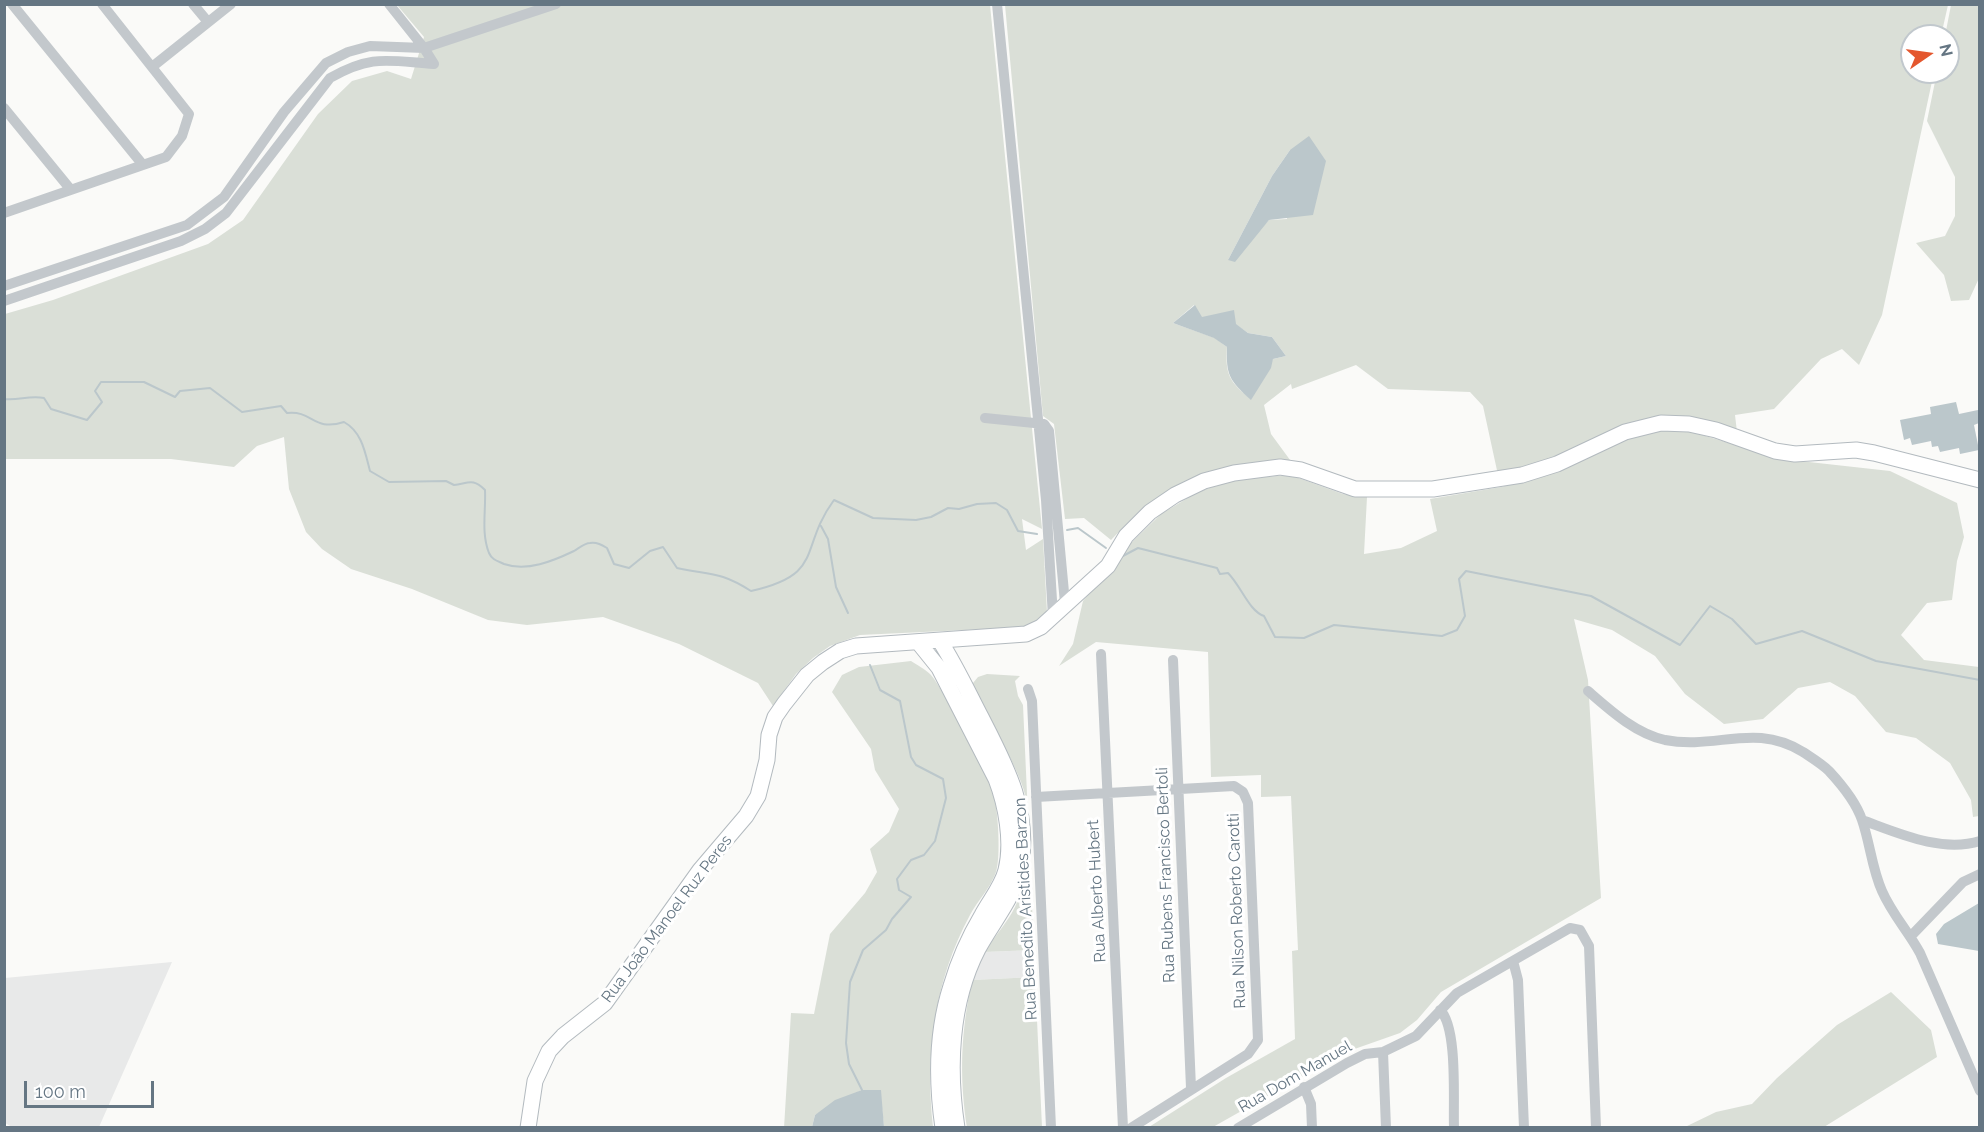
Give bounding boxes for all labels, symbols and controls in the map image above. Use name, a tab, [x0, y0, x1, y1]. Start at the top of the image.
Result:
north arrow	[1900, 24, 1960, 84]
text: N	[1935, 42, 1957, 58]
street label: Rua Rubens Francisco Bertoli	[1153, 767, 1179, 983]
street label: Rua Benedito Aristides Barzon	[1011, 797, 1041, 1021]
street label: Rua Nilson Roberto Carotti	[1224, 813, 1250, 1009]
street label: Rua Alberto Hubert	[1084, 819, 1110, 963]
street label: Rua João Manoel Ruz Peres	[598, 831, 736, 1007]
street label: Rua Dom Manuel	[1235, 1037, 1355, 1117]
scale bar	[27, 1069, 158, 1107]
text: 100 m	[35, 1081, 86, 1102]

